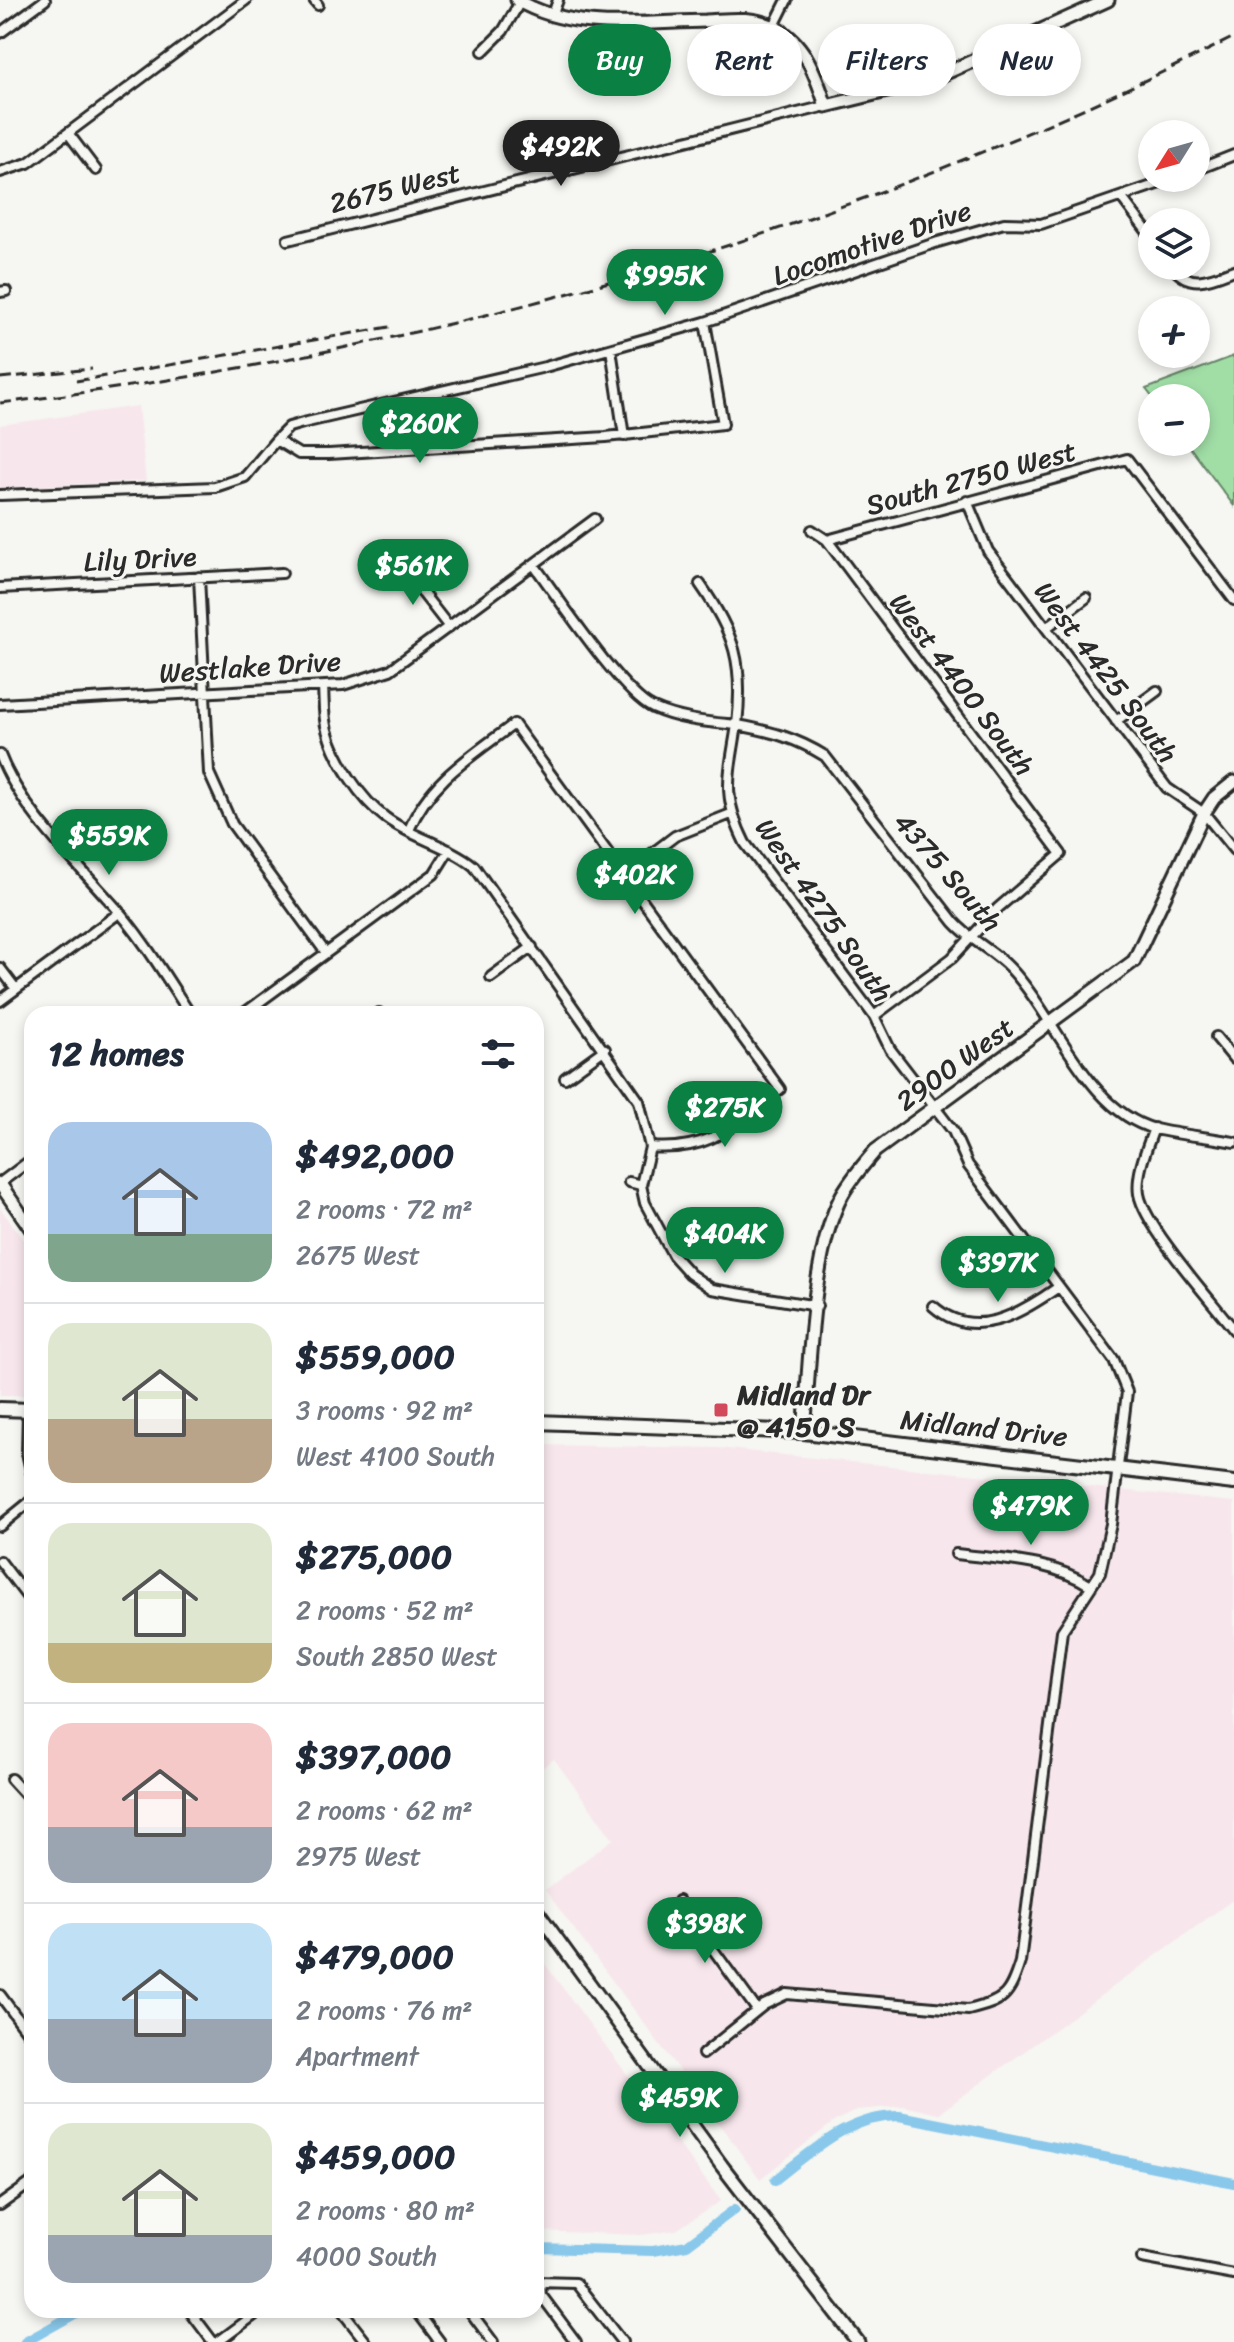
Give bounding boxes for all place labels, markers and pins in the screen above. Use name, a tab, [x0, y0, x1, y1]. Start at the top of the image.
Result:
pin: $492K	[505, 120, 617, 188]
pin: $995K	[609, 249, 721, 317]
pin: $260K	[364, 397, 476, 465]
pin: $561K	[357, 539, 469, 607]
pin: $559K	[53, 809, 165, 877]
pin: $402K	[579, 848, 691, 916]
pin: $275K	[669, 1081, 781, 1149]
pin: $404K	[669, 1207, 781, 1275]
pin: $397K	[942, 1236, 1054, 1304]
place label: Midland Dr @ 4150 S	[736, 1370, 872, 1451]
marker: Midland Dr @ 4150 S	[712, 1401, 730, 1419]
pin: $479K	[975, 1479, 1087, 1547]
pin: $398K	[649, 1897, 761, 1965]
pin: $459K	[624, 2071, 736, 2139]

